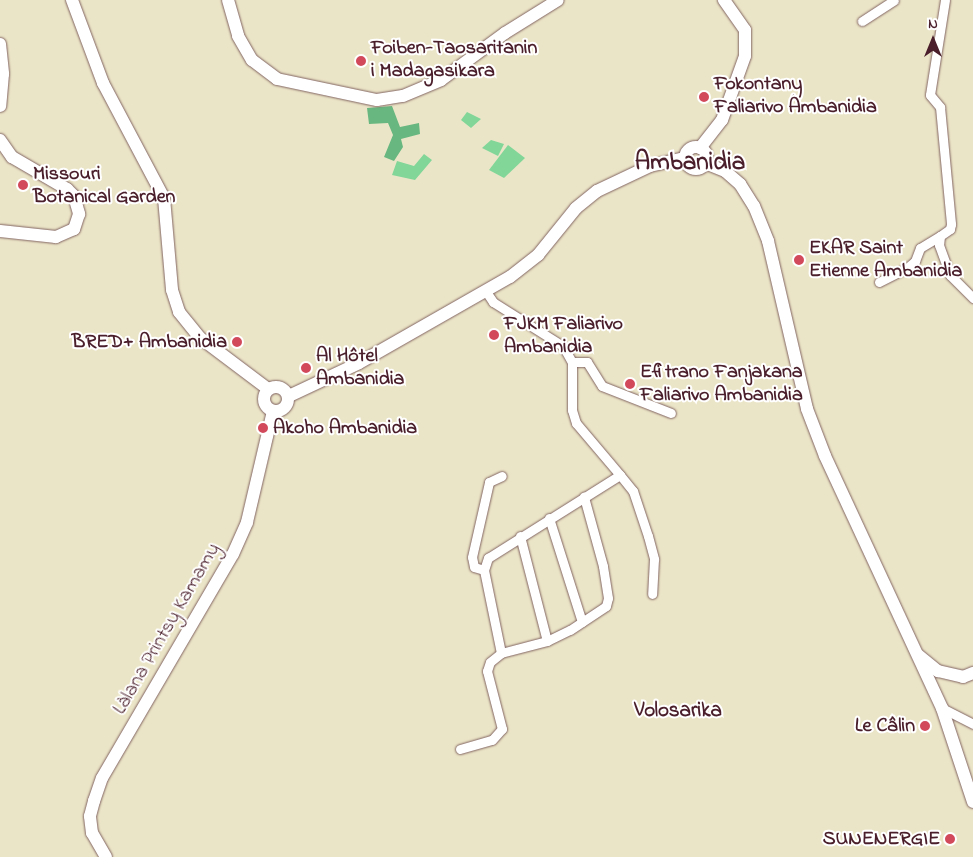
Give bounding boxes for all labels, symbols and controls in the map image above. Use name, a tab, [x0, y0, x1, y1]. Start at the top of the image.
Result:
text: N	[928, 14, 938, 35]
north arrow	[908, 15, 958, 65]
place label: Foiben-Taosaritanin i Madagasikara	[371, 37, 537, 84]
marker: Foiben-Taosaritanin i Madagasikara	[355, 55, 367, 67]
place label: Fokontany Faliarivo Ambanidia	[714, 73, 877, 120]
marker: Fokontany Faliarivo Ambanidia	[698, 91, 710, 103]
district label: Ambanidia	[635, 148, 745, 178]
place label: Missouri Botanical Garden	[33, 162, 175, 209]
marker: Missouri Botanical Garden	[17, 179, 29, 191]
place label: EKAR Saint Etienne Ambanidia	[809, 236, 962, 283]
marker: EKAR Saint Etienne Ambanidia	[793, 254, 805, 266]
place label: FJKM Faliarivo Ambanidia	[504, 312, 623, 359]
marker: FJKM Faliarivo Ambanidia	[488, 329, 500, 341]
place label: BRED+ Ambanidia	[72, 330, 227, 354]
marker: BRED+ Ambanidia	[231, 336, 243, 348]
place label: Al Hôtel Ambanidia	[316, 344, 404, 391]
place label: Efitrano Fanjakana Faliarivo Ambanidia	[640, 360, 803, 407]
marker: Al Hôtel Ambanidia	[300, 362, 312, 374]
marker: Efitrano Fanjakana Faliarivo Ambanidia	[624, 378, 636, 390]
place label: Akoho Ambanidia	[273, 416, 417, 440]
marker: Akoho Ambanidia	[257, 422, 269, 434]
street label: Làlana Printsy Kamamy	[108, 539, 226, 719]
district label: Volosarika	[634, 698, 722, 724]
place label: Le Câlin	[855, 714, 915, 738]
marker: Le Câlin	[919, 720, 931, 732]
place label: SUNENERGIE	[823, 827, 940, 851]
marker: SUNENERGIE	[944, 833, 956, 845]

